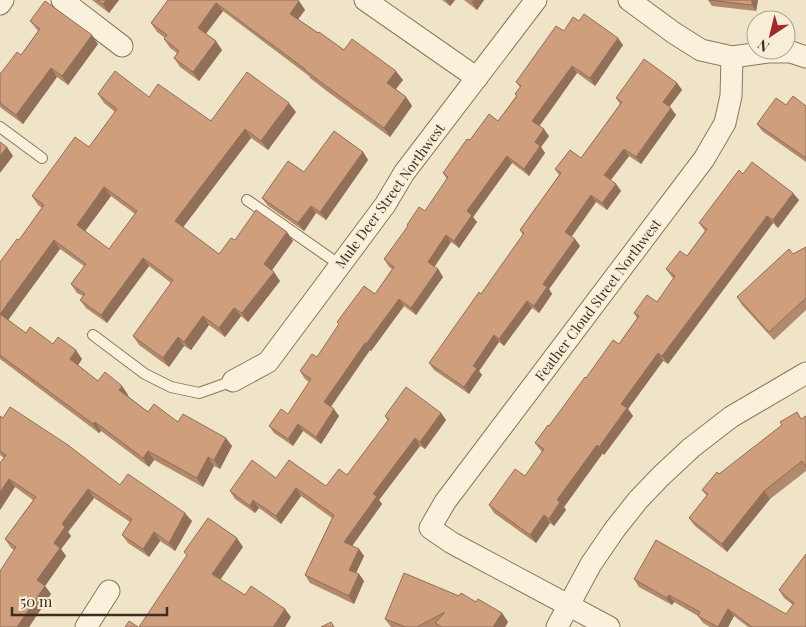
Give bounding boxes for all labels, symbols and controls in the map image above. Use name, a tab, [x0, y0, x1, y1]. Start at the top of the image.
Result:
north arrow	[746, 10, 796, 60]
text: N	[754, 35, 773, 57]
street label: Mule Deer Street Northwest	[331, 119, 449, 272]
street label: Feather Cloud Street Northwest	[530, 214, 666, 385]
scale bar	[12, 584, 168, 616]
text: 50 m	[20, 591, 53, 611]

